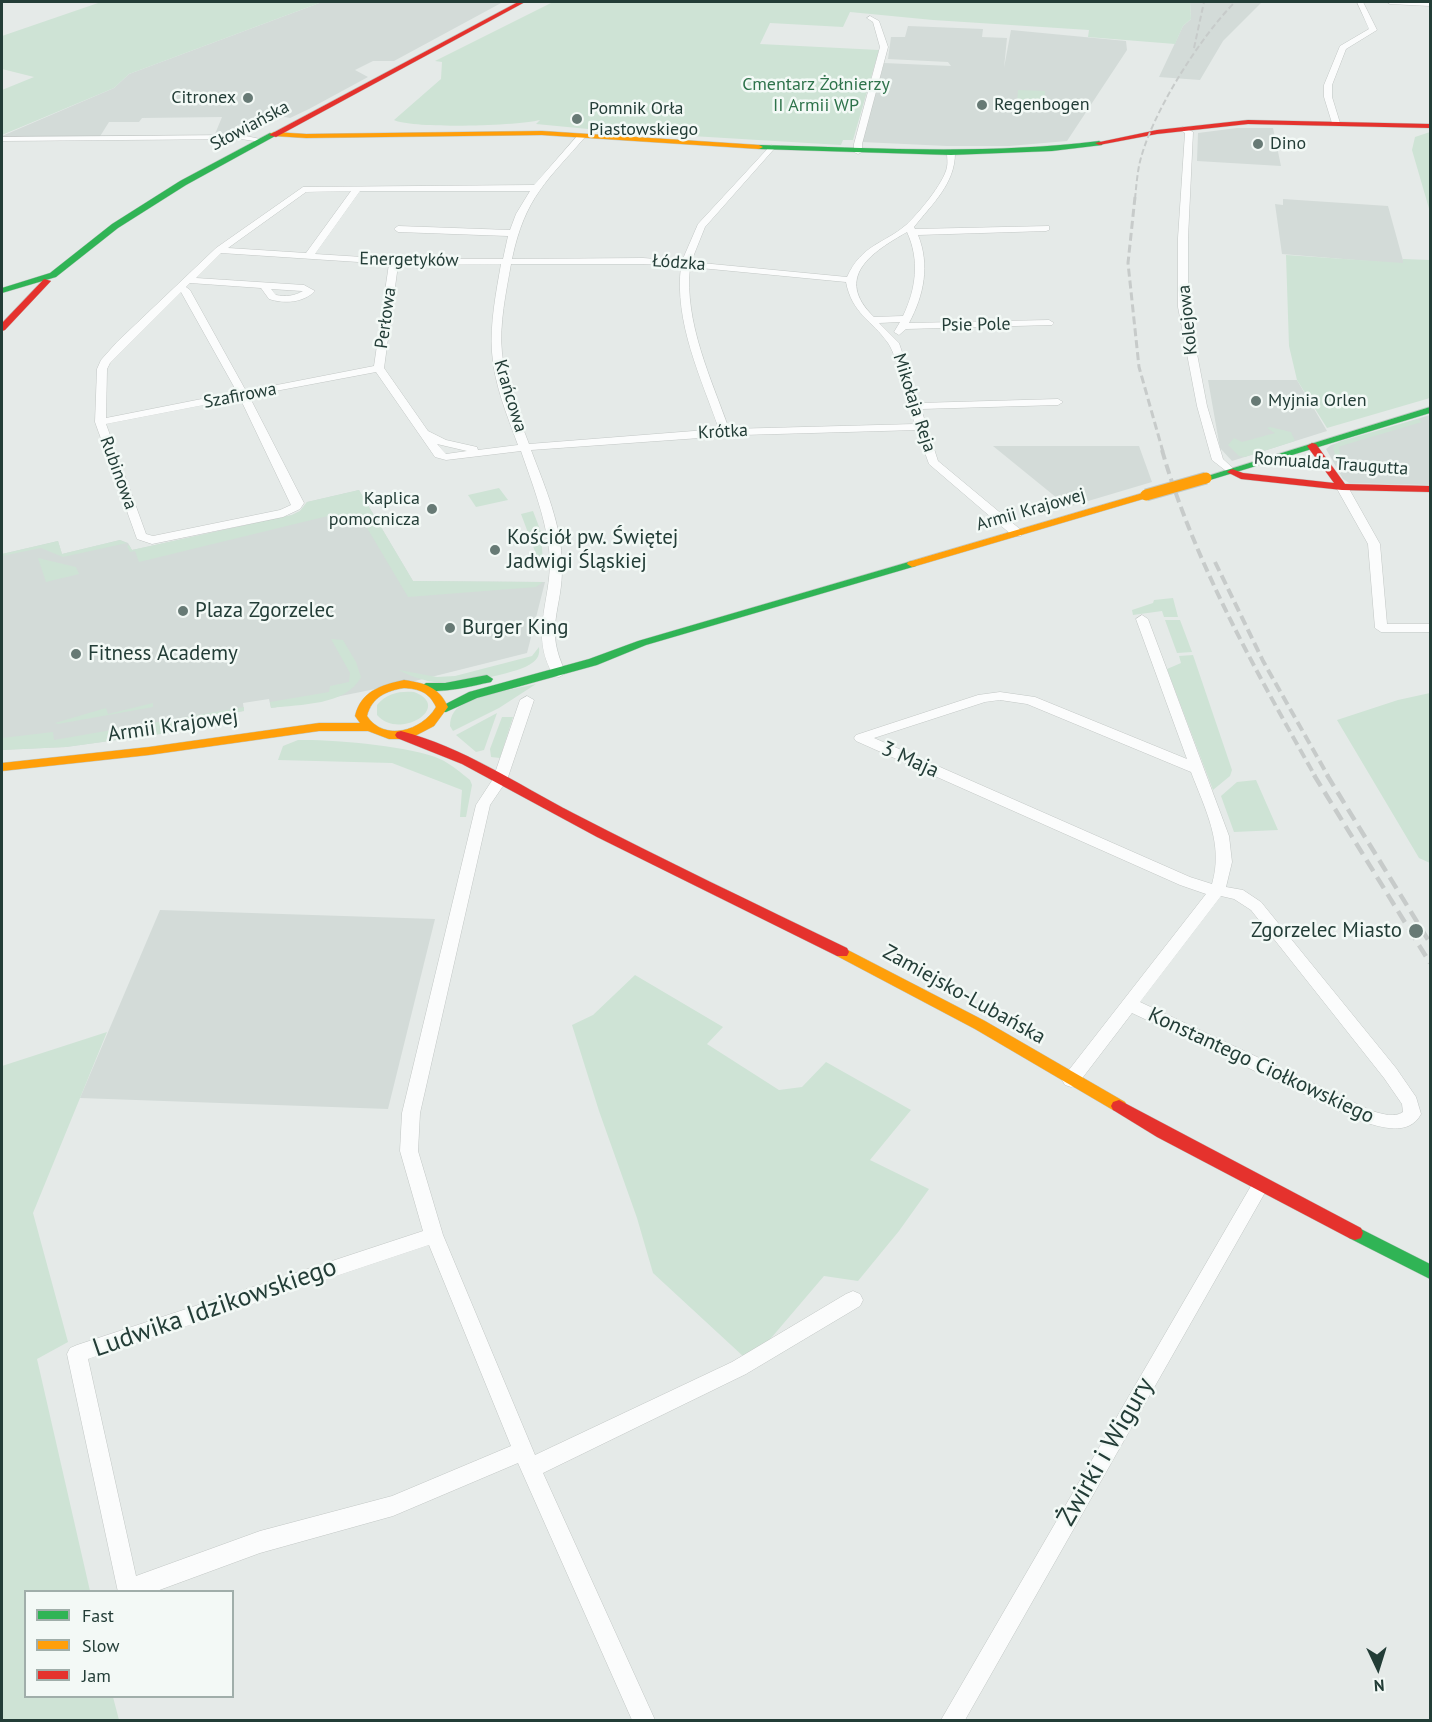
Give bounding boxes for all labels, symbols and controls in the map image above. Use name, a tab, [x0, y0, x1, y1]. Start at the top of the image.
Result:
park label: Cmentarz Żołnierzy II Armii WP	[742, 74, 890, 116]
place label: Citronex	[171, 87, 236, 109]
marker: Citronex	[241, 91, 255, 105]
place label: Regenbogen	[994, 94, 1089, 116]
street label: Słowiańska	[207, 96, 293, 156]
place label: Pomnik Orła Piastowskiego	[589, 98, 698, 140]
marker: Regenbogen	[975, 98, 989, 112]
marker: Pomnik Orła Piastowskiego	[570, 112, 584, 126]
place label: Dino	[1270, 133, 1306, 155]
marker: Dino	[1251, 137, 1265, 151]
street label: Energetyków	[359, 248, 459, 272]
street label: Łódzka	[652, 250, 706, 276]
street label: Kolejowa	[1174, 284, 1202, 356]
street label: Perłowa	[371, 286, 401, 350]
street label: Psie Pole	[941, 314, 1011, 336]
street label: Mikołaja Reja	[888, 351, 940, 455]
street label: Krańcowa	[489, 357, 531, 435]
street label: Szafirowa	[202, 378, 278, 414]
place label: Myjnia Orlen	[1268, 390, 1367, 412]
marker: Myjnia Orlen	[1249, 394, 1263, 408]
street label: Krótka	[698, 420, 748, 444]
street label: Rubinowa	[95, 433, 141, 513]
street label: Romualda Traugutta	[1253, 448, 1409, 480]
street label: Armii Krajowej	[974, 484, 1088, 536]
place label: Kaplica pomocnicza	[329, 488, 420, 530]
marker: Kaplica pomocnicza	[425, 502, 439, 516]
place label: Kościół pw. Świętej Jadwigi Śląskiej	[507, 525, 678, 575]
marker: Kościół pw. Świętej Jadwigi Śląskiej	[488, 543, 502, 557]
place label: Plaza Zgorzelec	[195, 598, 335, 624]
marker: Plaza Zgorzelec	[176, 604, 190, 618]
place label: Burger King	[462, 615, 569, 641]
marker: Burger King	[443, 621, 457, 635]
place label: Fitness Academy	[88, 641, 238, 667]
marker: Fitness Academy	[69, 647, 83, 661]
street label: Armii Krajowej	[106, 704, 240, 748]
street label: 3 Maja	[877, 736, 943, 784]
place label: Zgorzelec Miasto	[1251, 918, 1402, 944]
marker: Zgorzelec Miasto	[1407, 922, 1425, 940]
street label: Zamiejsko-Lubańska	[878, 940, 1050, 1050]
street label: Konstantego Ciołkowskiego	[1144, 1002, 1378, 1130]
street label: Ludwika Idzikowskiego	[89, 1252, 341, 1364]
street label: Żwirki i Wigury	[1051, 1372, 1161, 1532]
legend	[24, 1590, 234, 1698]
text: Fast	[82, 1604, 114, 1627]
text: Slow	[82, 1634, 120, 1657]
north arrow	[1348, 1638, 1408, 1698]
text: Jam	[82, 1664, 111, 1687]
text: N	[1373, 1676, 1385, 1696]

